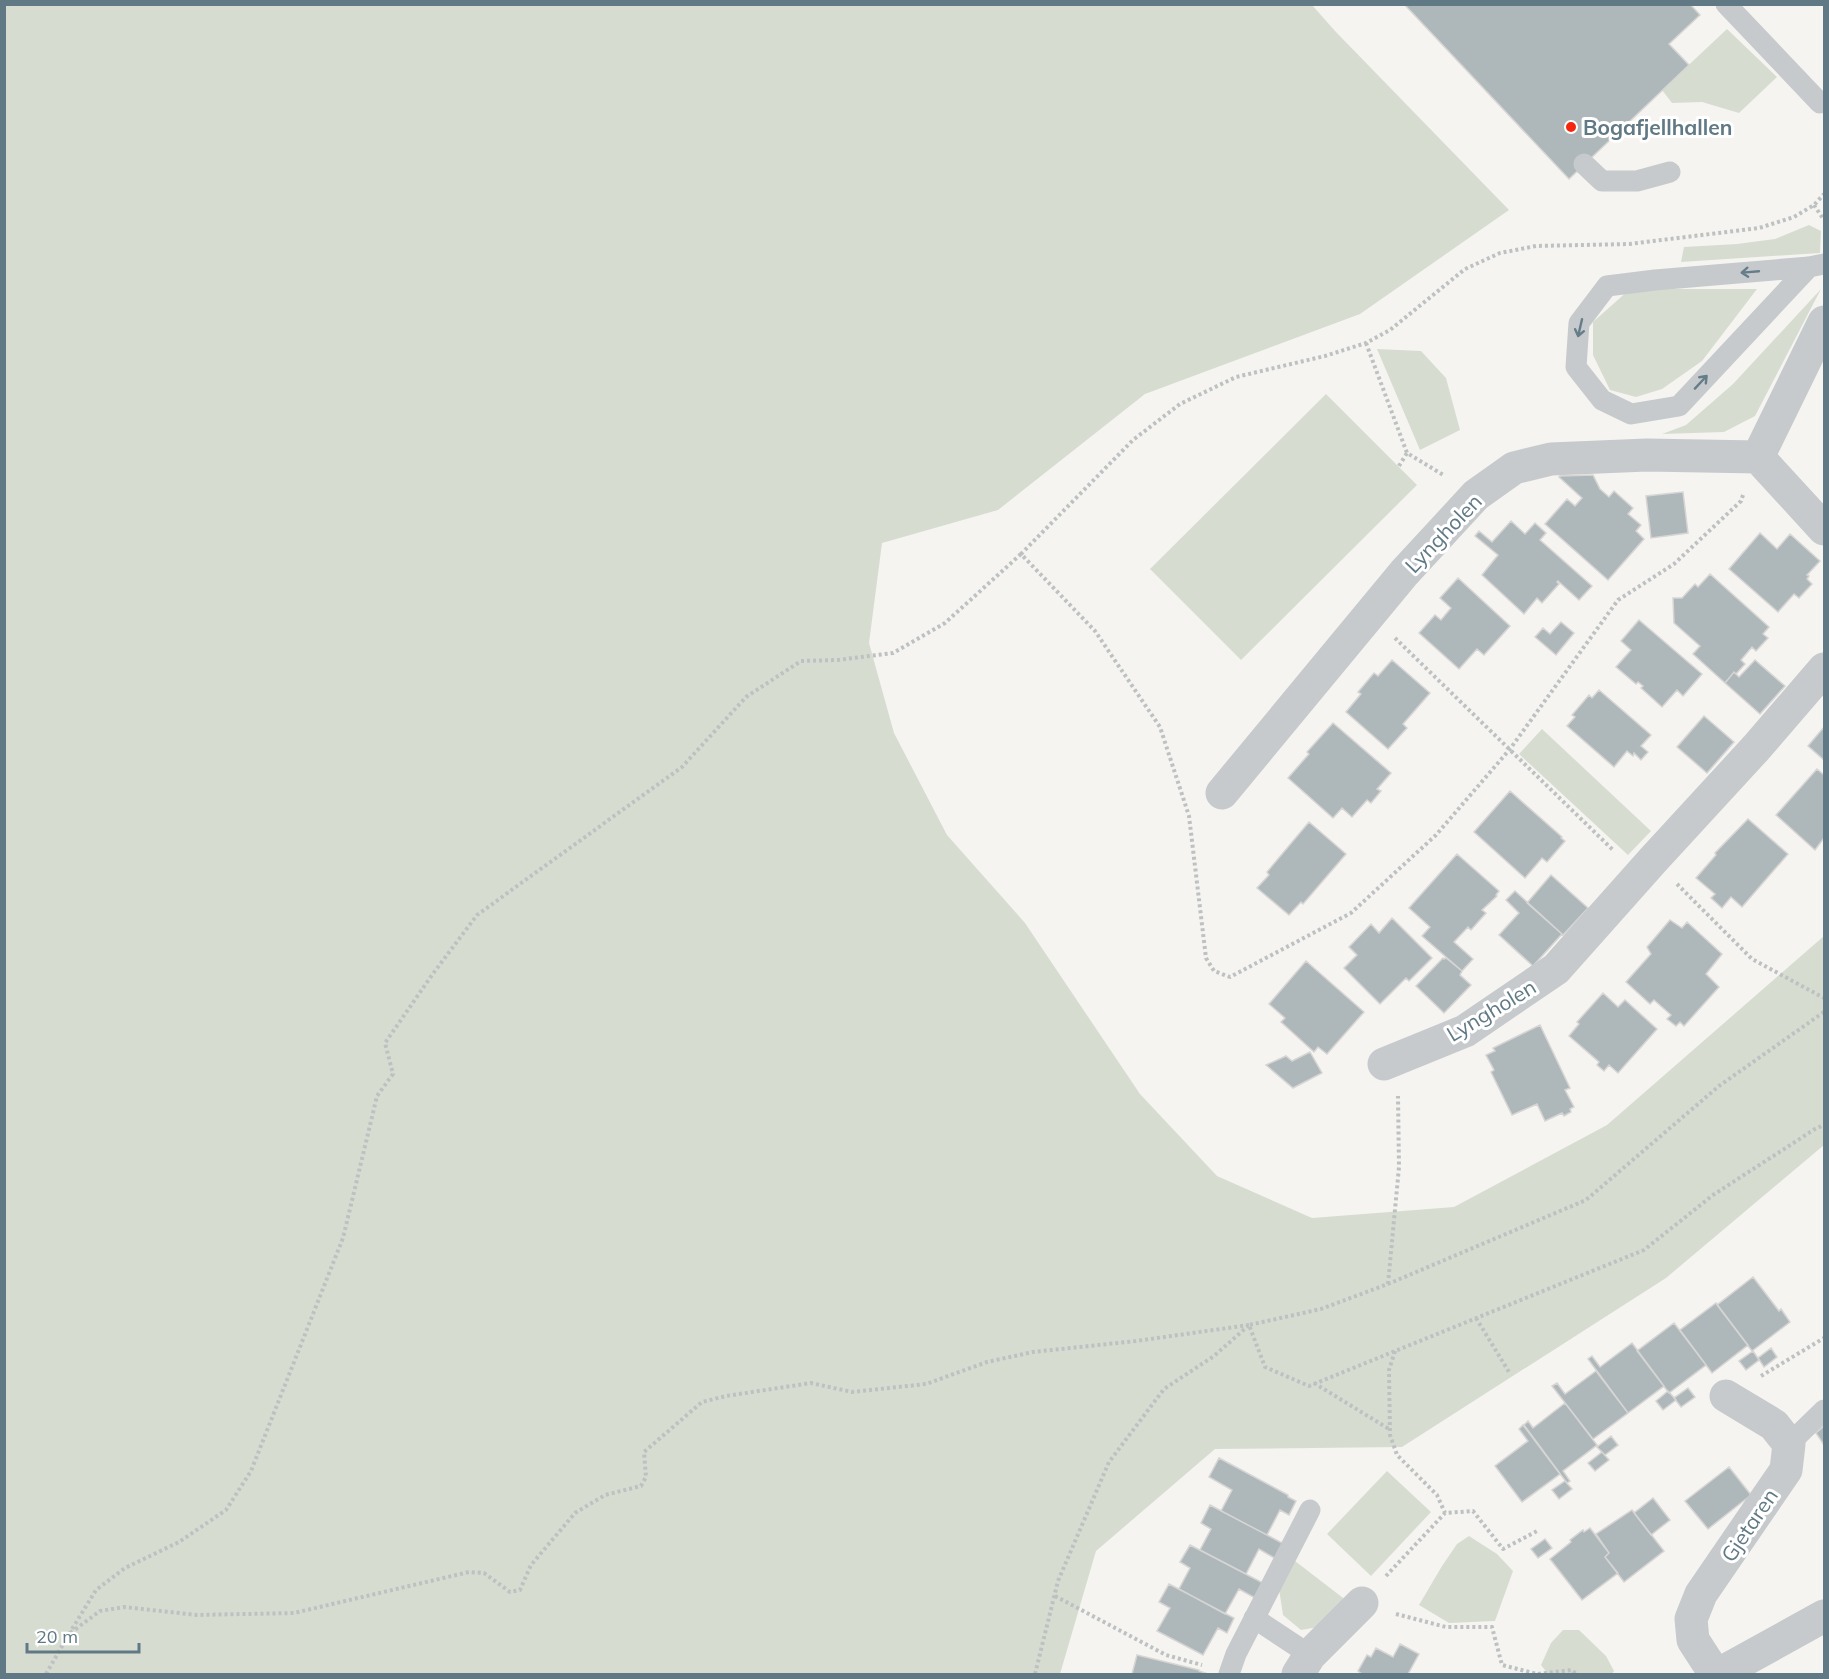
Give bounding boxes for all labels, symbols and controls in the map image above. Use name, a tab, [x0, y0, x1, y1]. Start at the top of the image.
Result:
place label: Bogafjellhallen	[1583, 114, 1733, 140]
marker: Bogafjellhallen	[1564, 120, 1578, 134]
one-way arrow	[1741, 267, 1761, 278]
one-way arrow	[1574, 318, 1586, 337]
one-way arrow	[1694, 375, 1708, 390]
street label: Lyngholen	[1399, 488, 1487, 578]
street label: Lyngholen	[1442, 973, 1540, 1047]
street label: Gjetaren	[1715, 1483, 1783, 1567]
scale bar	[27, 1616, 140, 1654]
text: 20 m	[36, 1625, 78, 1648]

